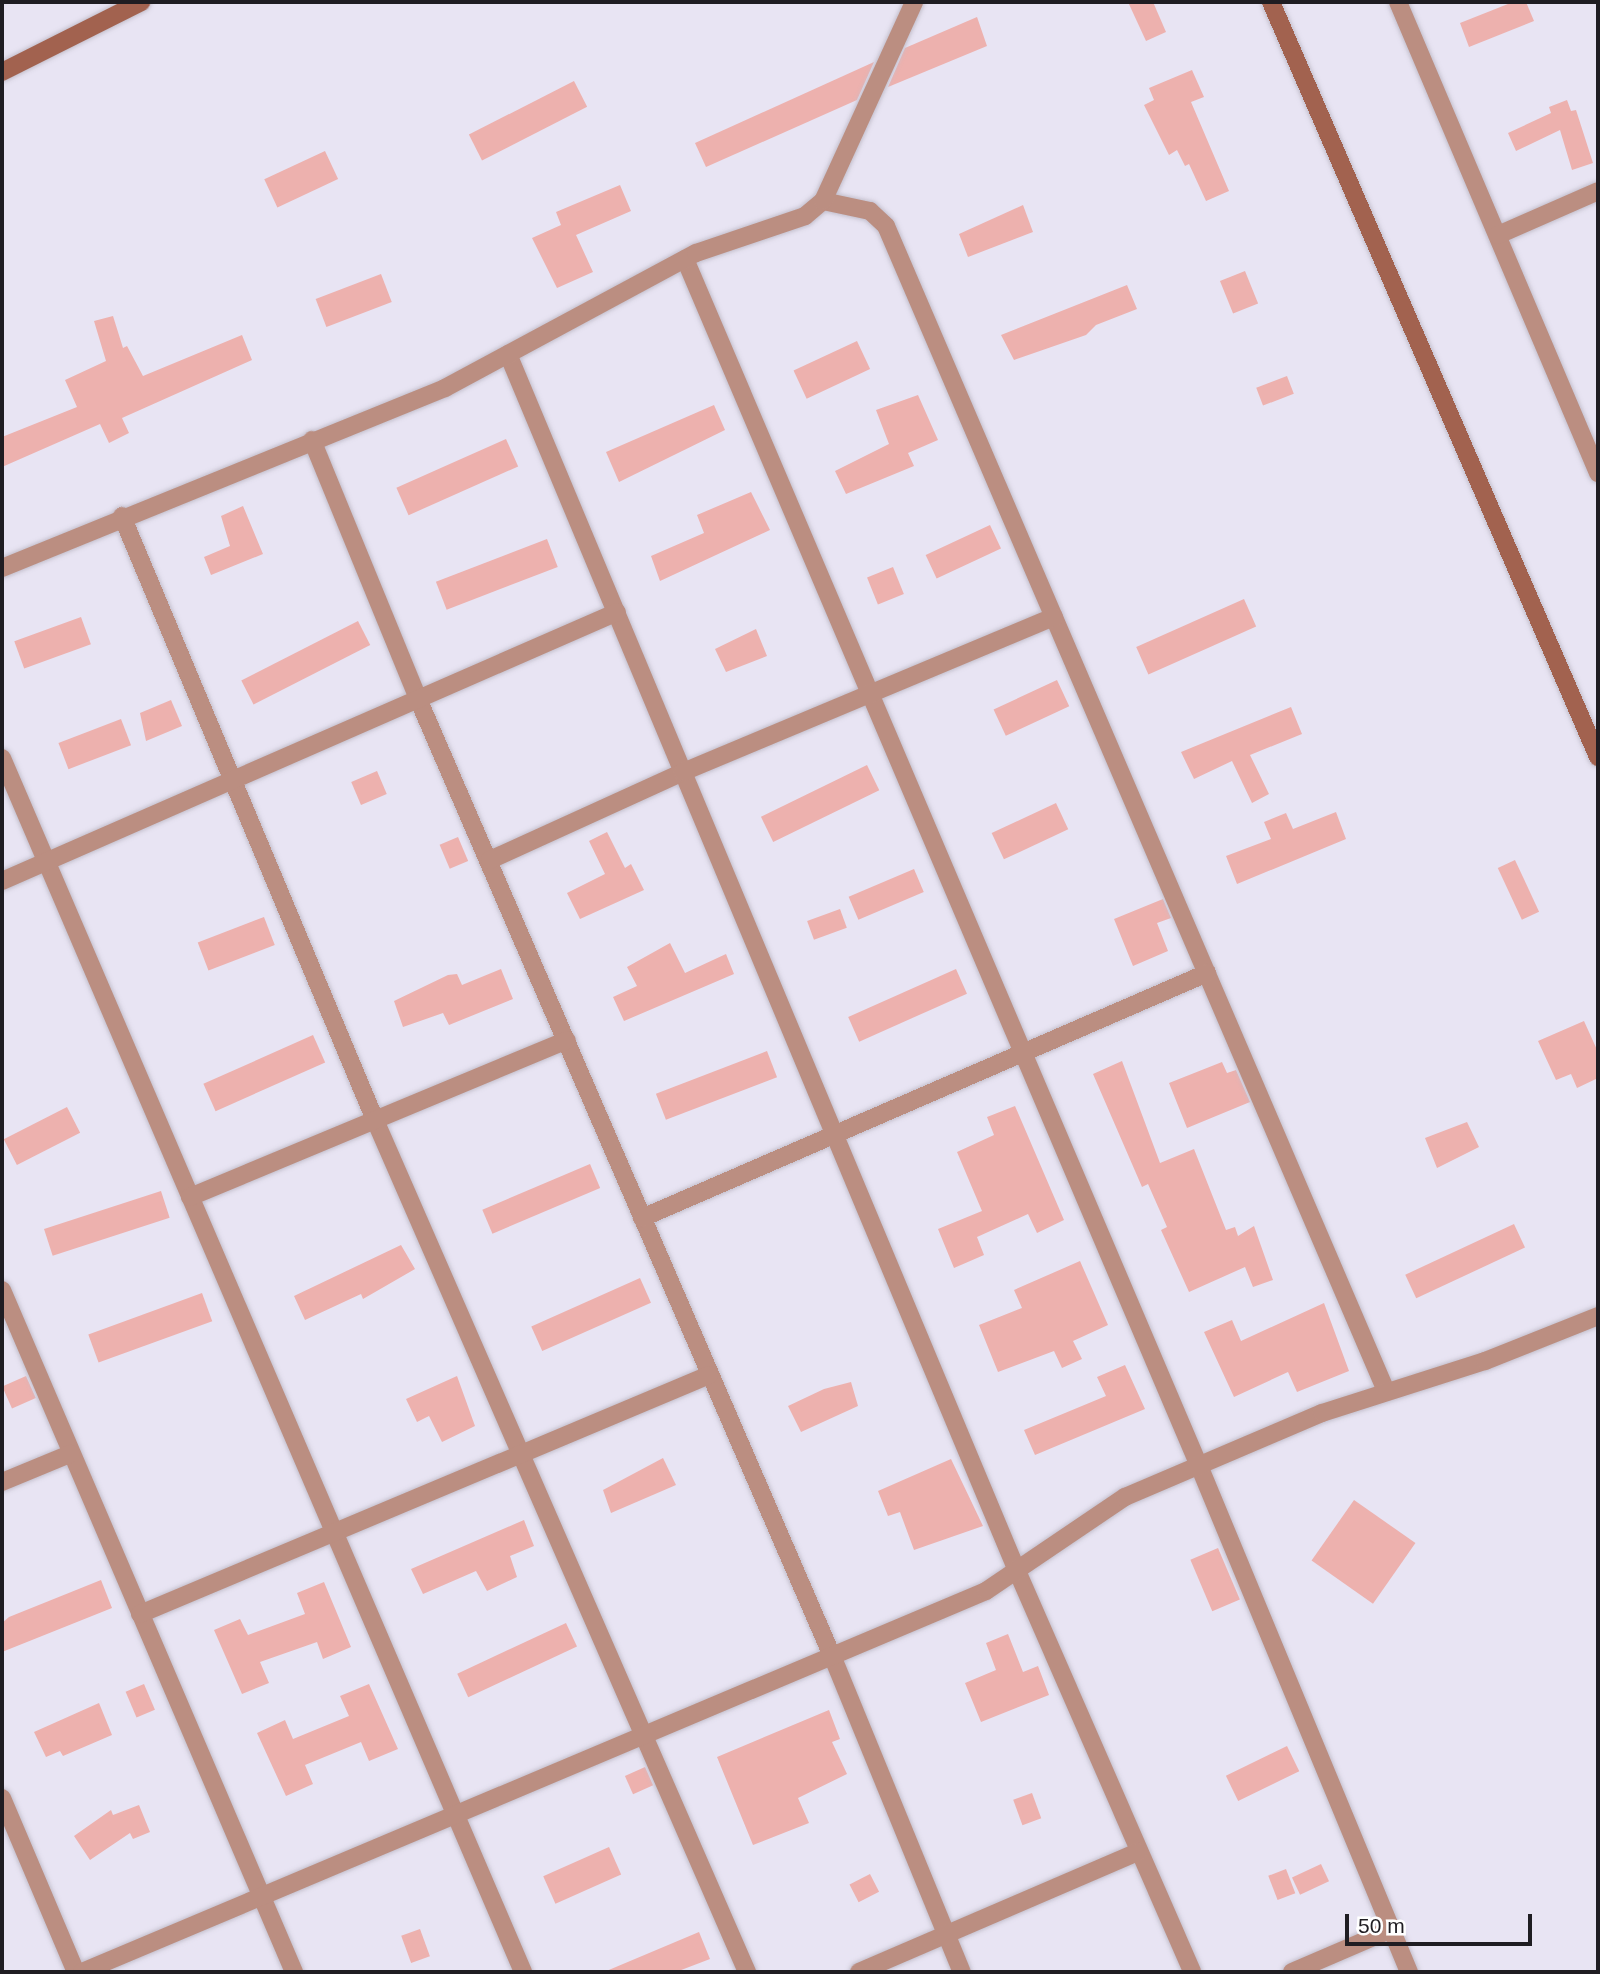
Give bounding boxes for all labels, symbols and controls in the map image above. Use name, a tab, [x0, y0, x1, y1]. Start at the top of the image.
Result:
scale bar	[1348, 1900, 1535, 1944]
text: 50 m	[1358, 1914, 1405, 1937]

